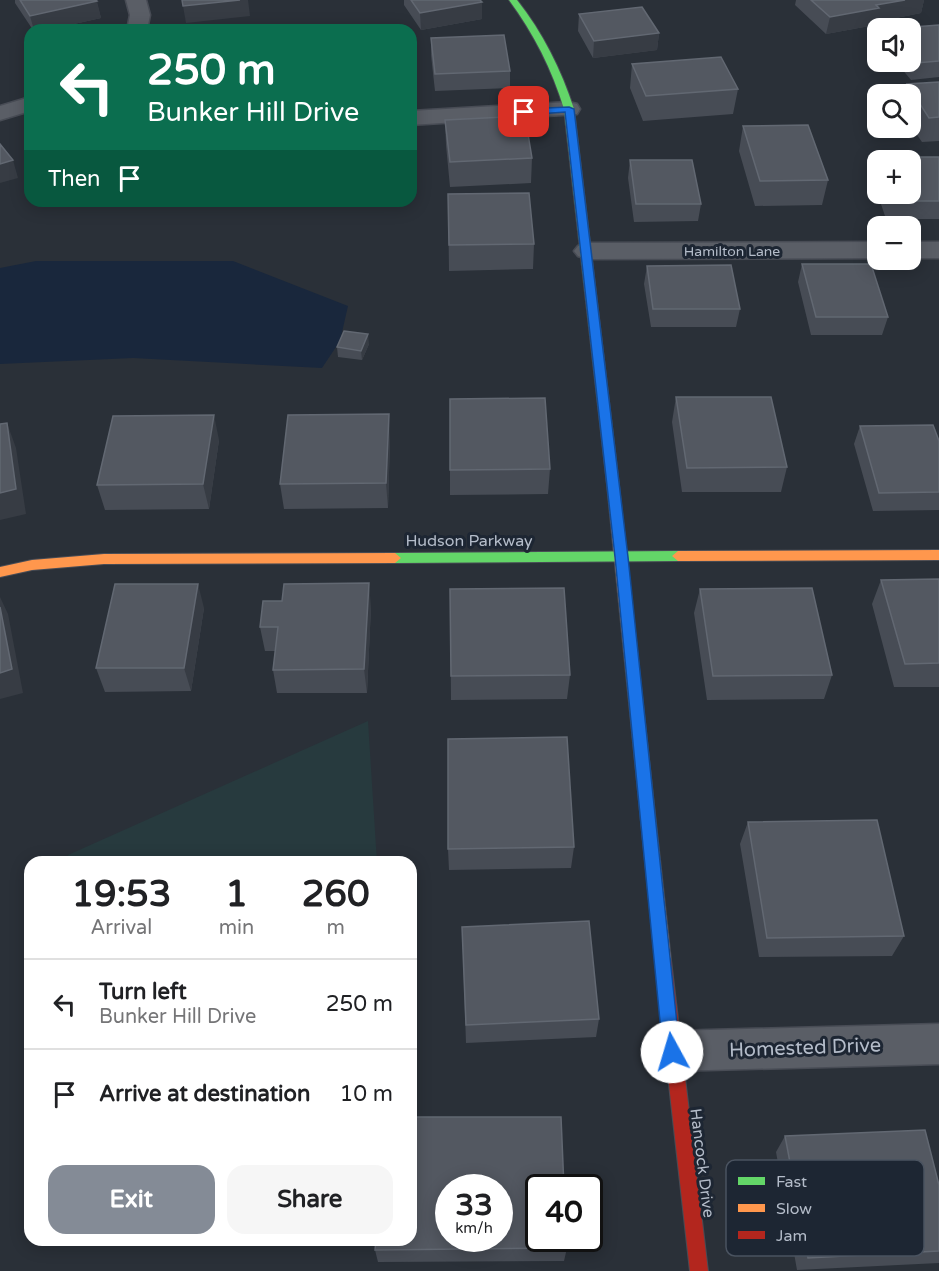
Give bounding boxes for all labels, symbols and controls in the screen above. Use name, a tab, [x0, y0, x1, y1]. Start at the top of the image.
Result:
map controls	[867, 18, 921, 270]
button: sound	[867, 18, 921, 72]
text: 250 m	[147, 45, 276, 96]
icon: left	[48, 48, 126, 126]
button: search	[867, 84, 921, 138]
pin	[498, 86, 549, 137]
icon: arrive	[507, 95, 540, 128]
text: Bunker Hill Drive	[147, 96, 359, 129]
button: +	[867, 150, 921, 204]
icon: arrive	[113, 162, 146, 195]
text: Then	[48, 166, 101, 192]
button: −	[867, 216, 921, 270]
street label: Hamilton Lane	[684, 243, 780, 260]
street label: Hudson Parkway	[405, 531, 533, 551]
text: 19:53	[71, 873, 171, 916]
text: 1	[225, 873, 248, 916]
text: 260	[302, 873, 370, 916]
text: Arrival	[90, 916, 152, 940]
text: min	[219, 916, 254, 940]
text: m	[326, 916, 345, 940]
text: Turn left	[99, 979, 187, 1005]
icon: left	[48, 988, 81, 1021]
text: 250 m	[326, 991, 393, 1017]
text: Bunker Hill Drive	[99, 1005, 256, 1029]
position arrow	[640, 1020, 704, 1084]
street label: Homested Drive	[729, 1033, 881, 1063]
icon: arrive	[48, 1078, 81, 1111]
text: Arrive at destination	[99, 1081, 310, 1107]
text: 10 m	[339, 1081, 393, 1107]
street label: Hancock Drive	[685, 1107, 719, 1219]
legend	[726, 1160, 924, 1256]
button: Exit	[48, 1165, 215, 1234]
button: Share	[227, 1165, 393, 1234]
text: Fast	[776, 1172, 807, 1192]
speed limit sign: 40	[525, 1174, 603, 1252]
text: 33	[455, 1187, 493, 1224]
text: Slow	[776, 1199, 812, 1219]
text: km/h	[455, 1219, 493, 1237]
text: Jam	[776, 1226, 807, 1246]

